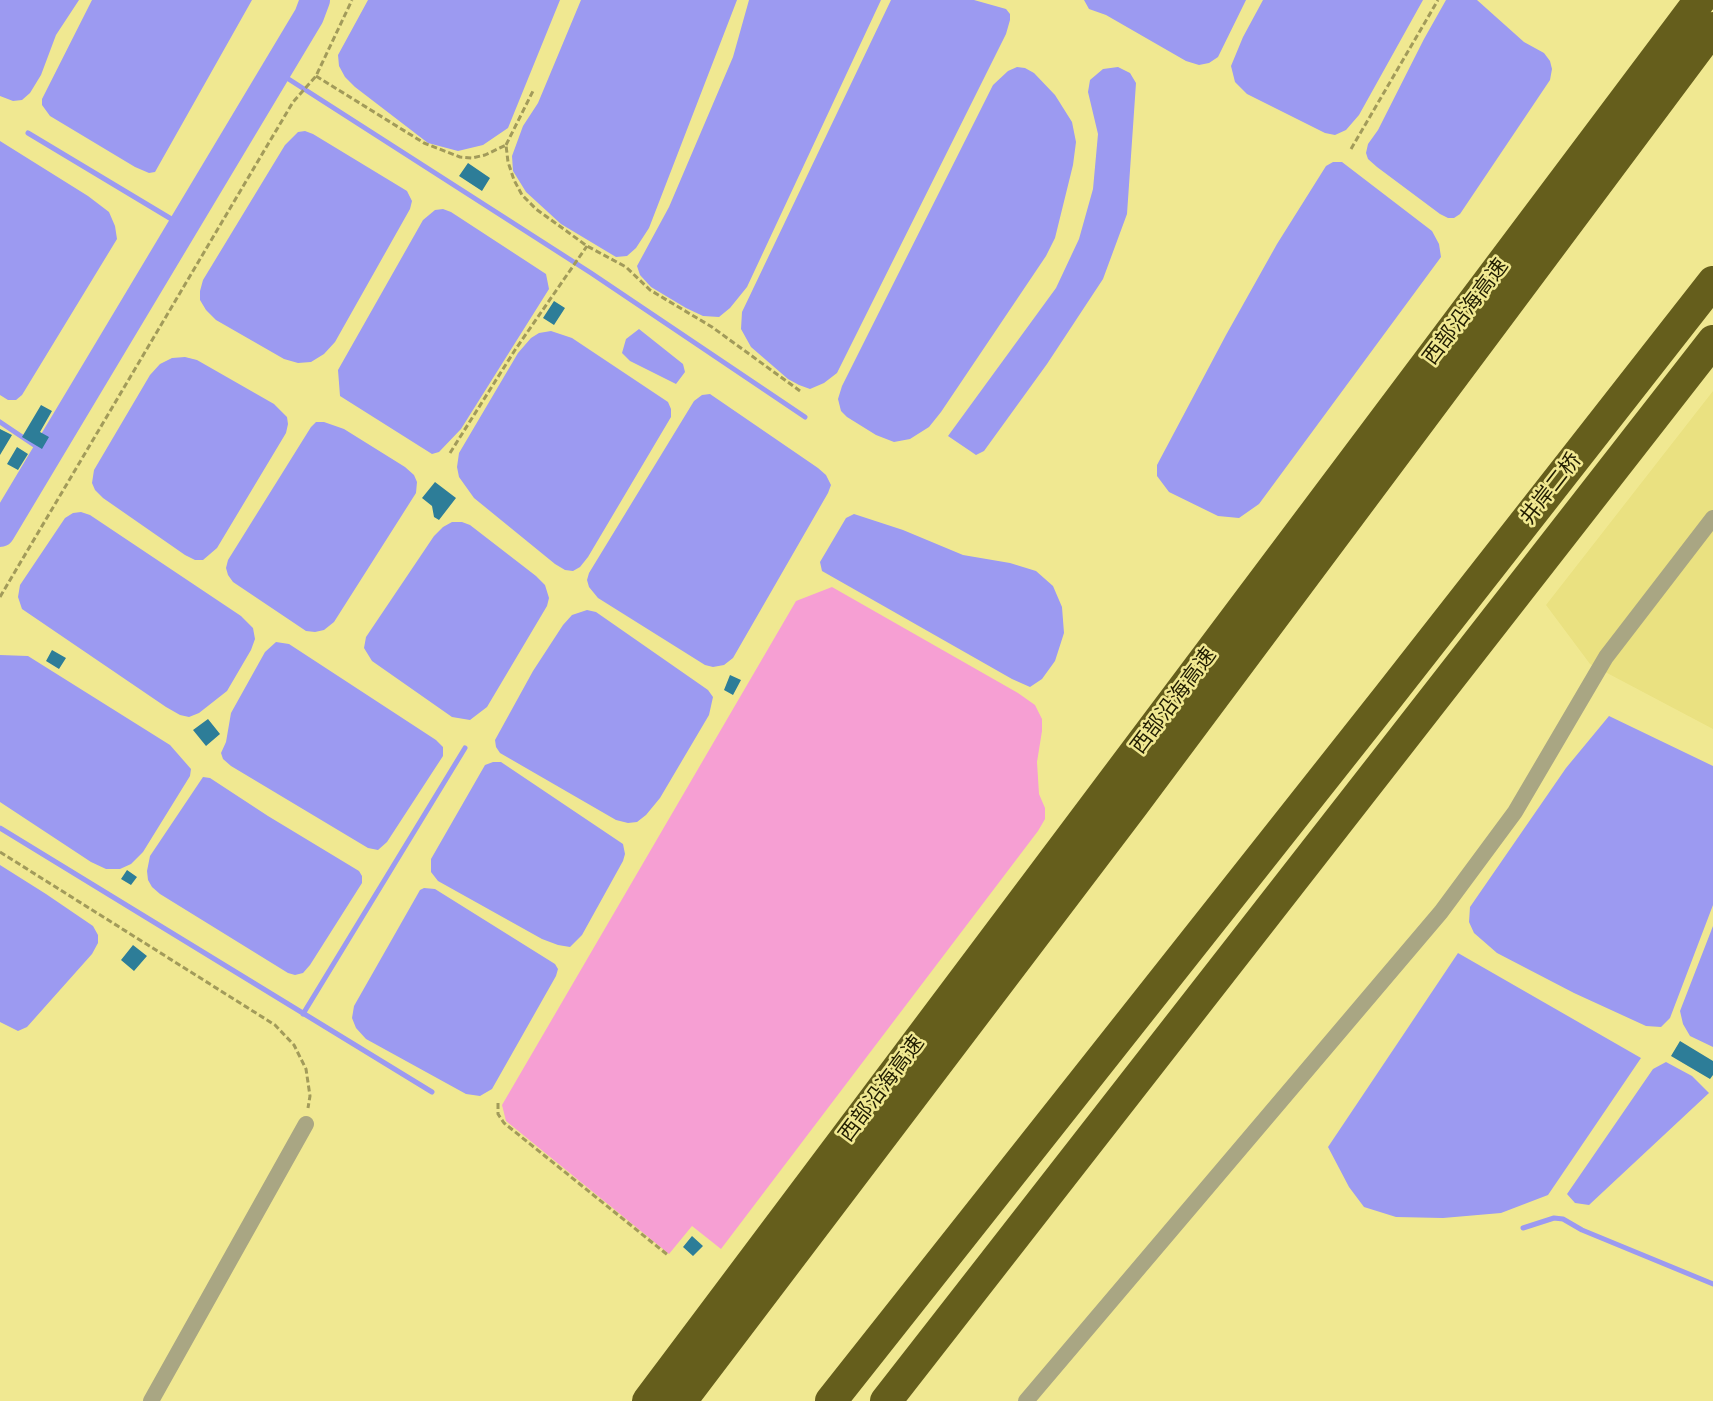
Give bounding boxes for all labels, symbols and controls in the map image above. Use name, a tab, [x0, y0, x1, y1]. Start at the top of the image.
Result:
street label: 西部沿海高速	[1418, 254, 1514, 370]
street label: 井岸二桥	[1515, 448, 1587, 530]
street label: 西部沿海高速	[1126, 643, 1222, 759]
street label: 西部沿海高速	[834, 1031, 930, 1147]

